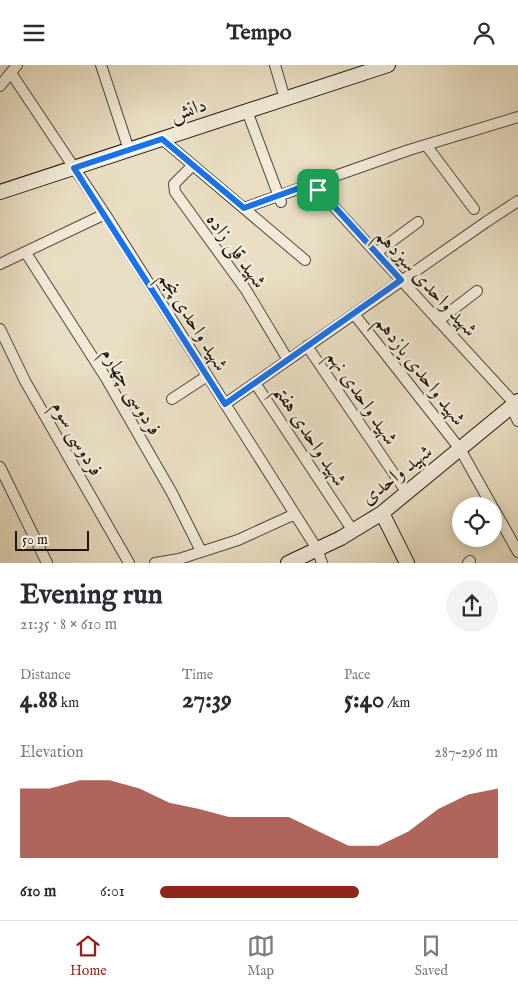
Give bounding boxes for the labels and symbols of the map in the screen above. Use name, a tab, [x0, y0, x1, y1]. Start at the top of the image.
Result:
street label: دانش	[167, 93, 210, 128]
pin	[297, 169, 339, 211]
street label: شهید قلی زاده	[199, 208, 271, 294]
street label: شهید واحدی سیزدهم	[366, 224, 482, 346]
street label: شهید واحدی پنجم	[148, 268, 233, 379]
street label: شهید واحدی یازدهم	[365, 311, 471, 434]
street label: فردوسی چهارم	[91, 343, 167, 442]
street label: شهید واحدی نهم	[317, 346, 403, 453]
street label: شهید واحدی هفتم	[263, 380, 352, 495]
street label: فردوسی سوم	[42, 397, 108, 483]
street label: شهید واحدی	[356, 440, 438, 511]
scale bar	[15, 527, 89, 551]

